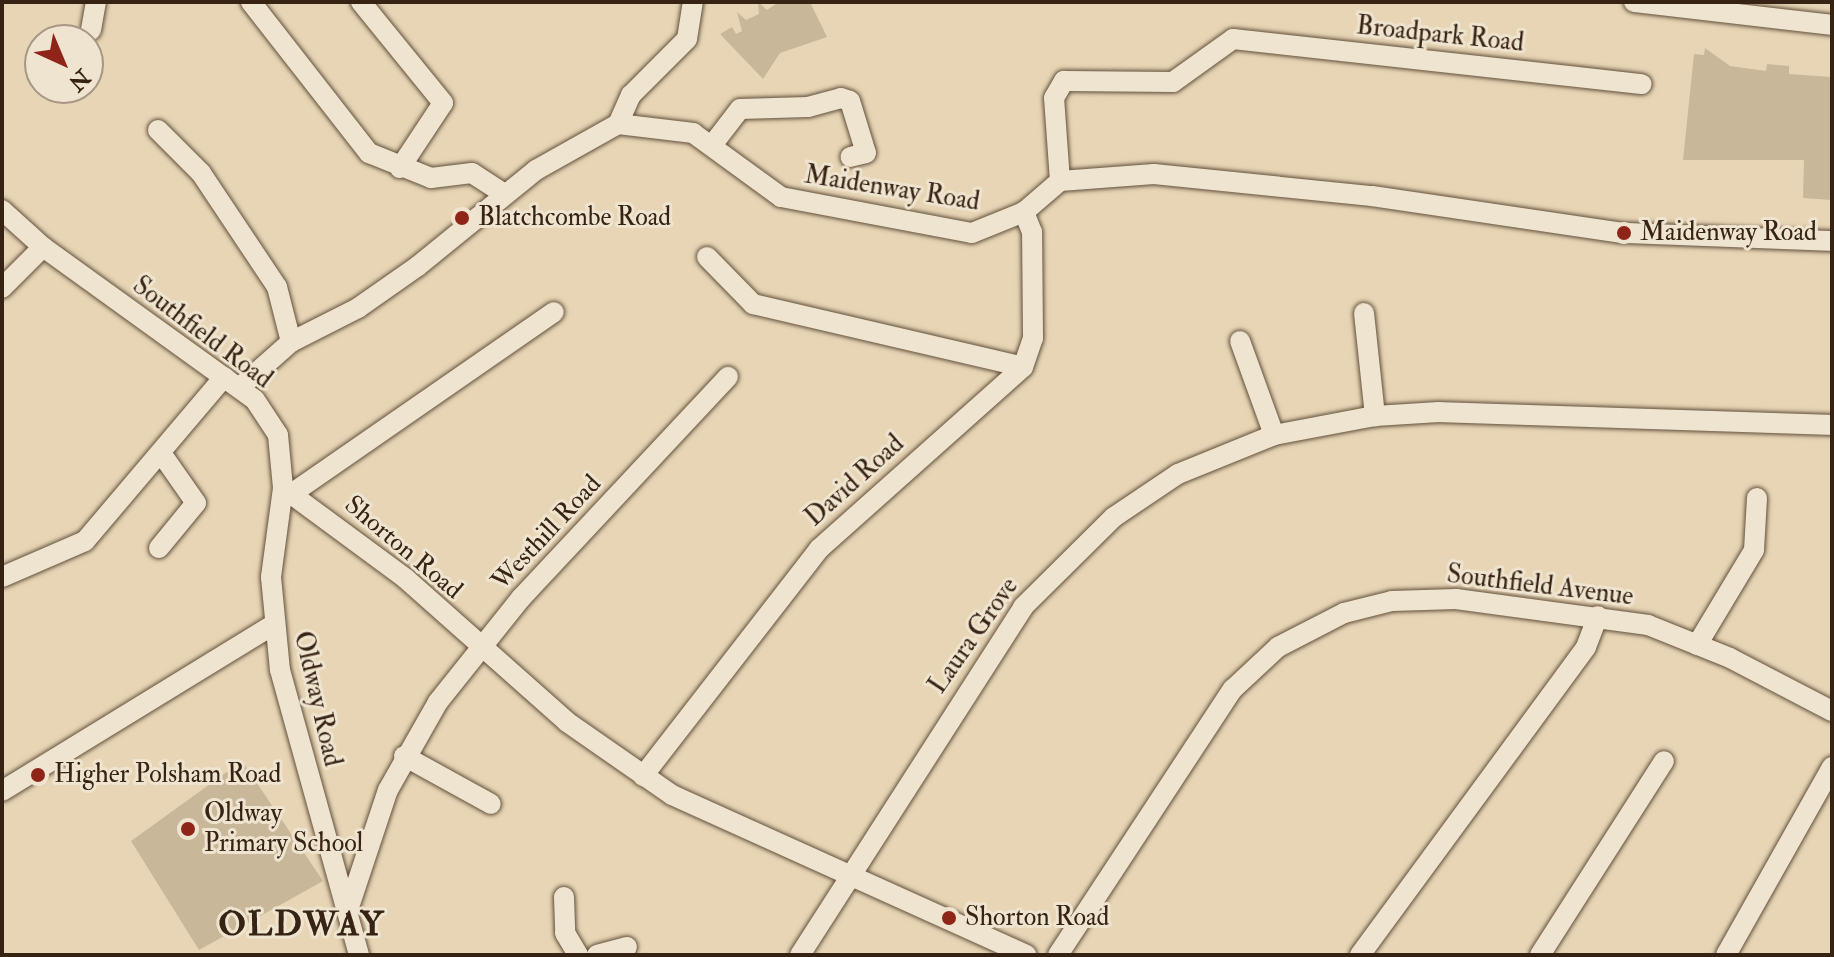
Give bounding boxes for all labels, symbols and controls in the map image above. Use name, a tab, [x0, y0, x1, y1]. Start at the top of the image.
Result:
street label: Broadpark Road	[1355, 11, 1525, 59]
north arrow	[24, 24, 104, 104]
text: N	[62, 63, 96, 97]
street label: Maidenway Road	[802, 160, 982, 218]
place label: Blatchcombe Road	[478, 202, 671, 234]
marker: Blatchcombe Road	[453, 209, 471, 227]
place label: Maidenway Road	[1640, 217, 1817, 249]
marker: Maidenway Road	[1615, 224, 1633, 242]
street label: Southfield Road	[126, 270, 278, 396]
street label: David Road	[799, 429, 911, 533]
street label: Westhill Road	[486, 469, 608, 597]
street label: Shorton Road	[338, 490, 468, 606]
street label: Southfield Avenue	[1445, 559, 1635, 613]
street label: Laura Grove	[923, 572, 1025, 700]
street label: Oldway Road	[286, 628, 348, 770]
place label: Higher Polsham Road	[54, 759, 281, 791]
marker: Higher Polsham Road	[29, 766, 47, 784]
place label: Oldway Primary School	[204, 798, 363, 860]
marker: Oldway Primary School	[179, 820, 197, 838]
place label: Shorton Road	[965, 902, 1109, 934]
district label: OLDWAY	[218, 905, 386, 945]
marker: Shorton Road	[940, 909, 958, 927]

